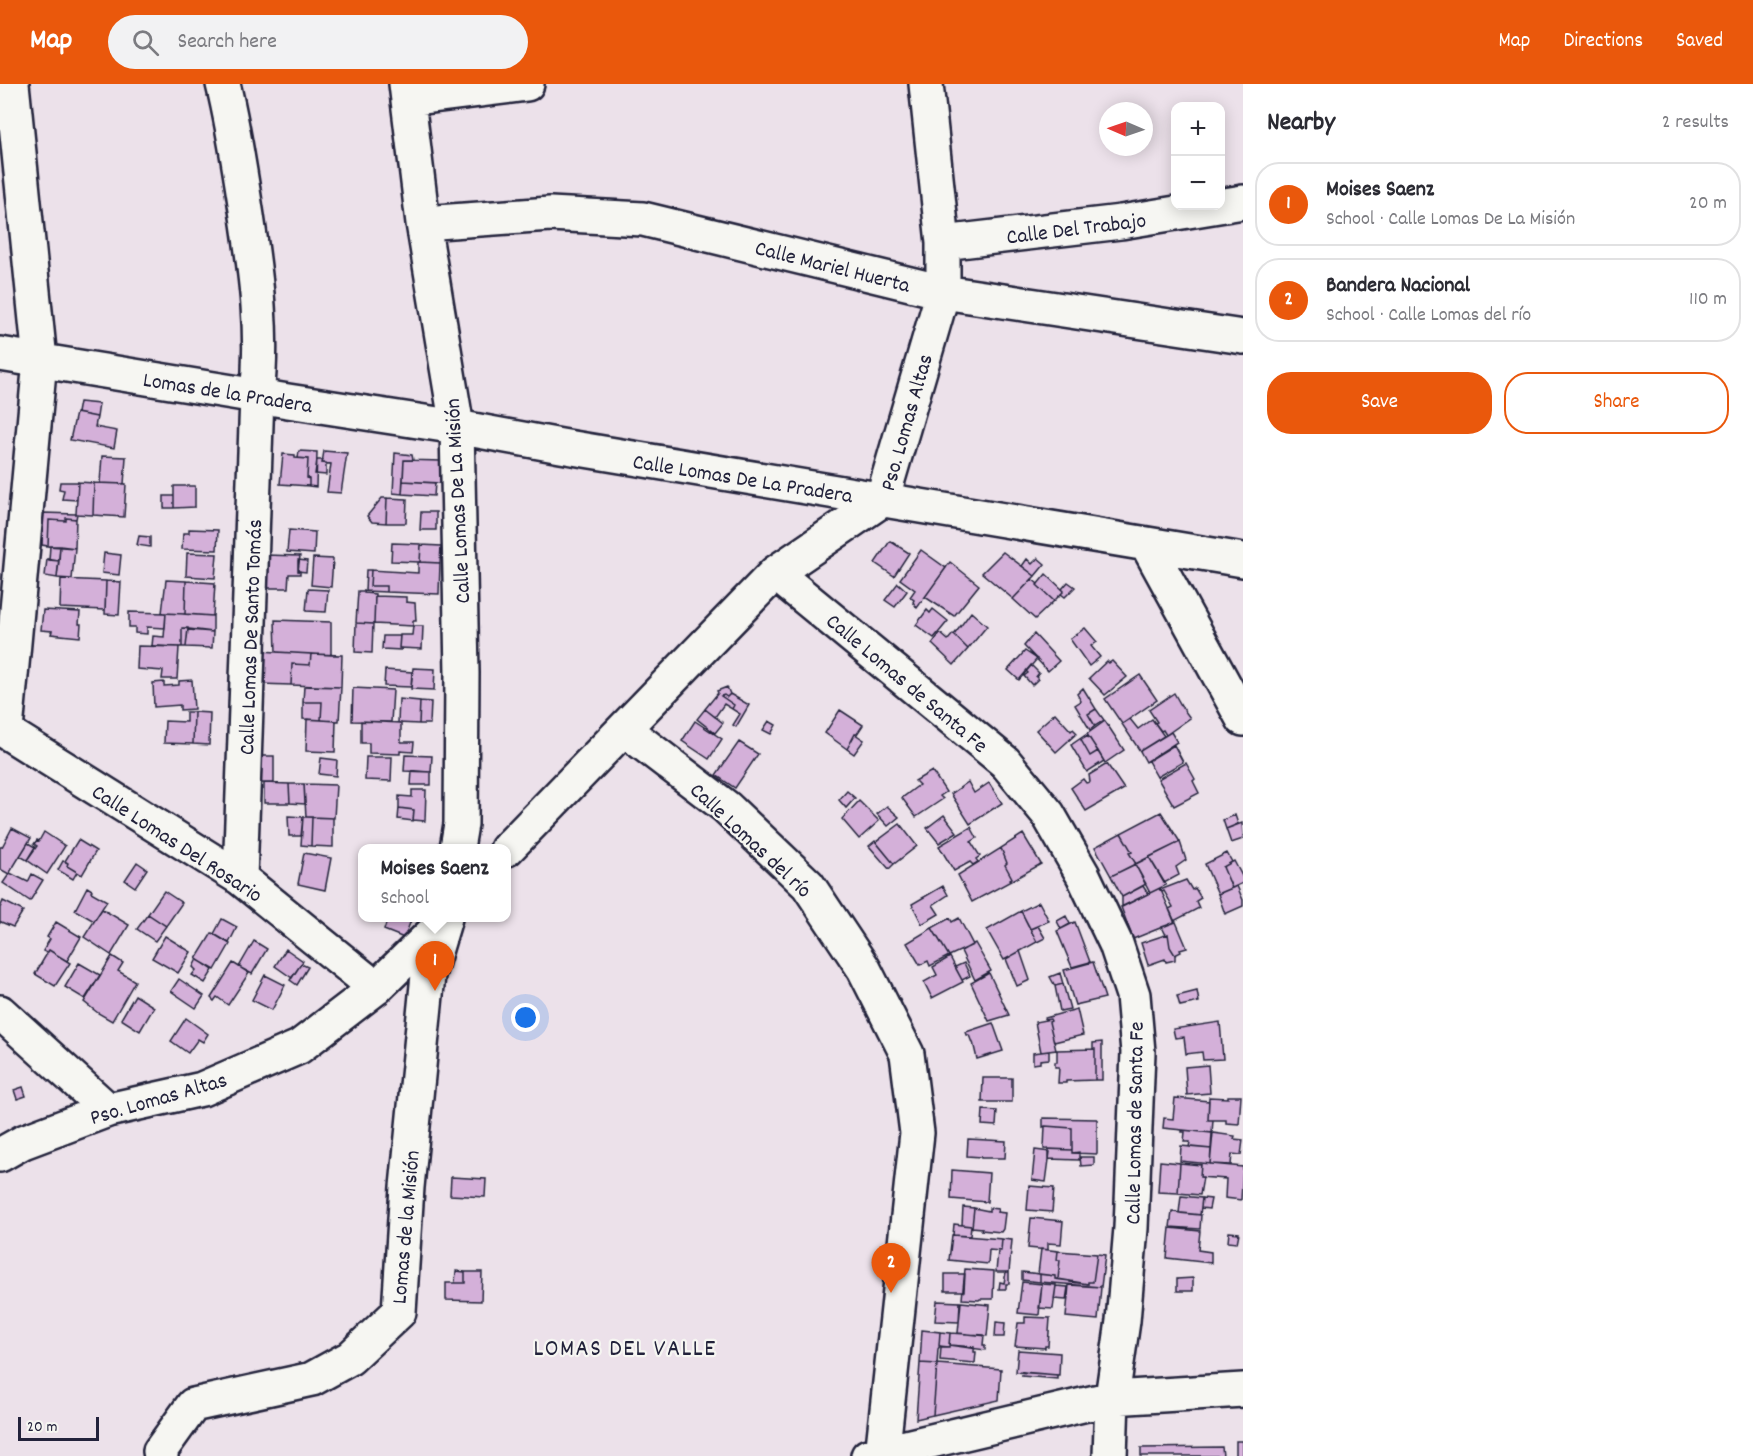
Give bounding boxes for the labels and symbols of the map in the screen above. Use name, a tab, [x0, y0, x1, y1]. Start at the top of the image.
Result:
north arrow	[1099, 102, 1153, 156]
street label: Calle Del Trabajo	[1005, 207, 1148, 254]
street label: Calle Mariel Huerta	[751, 234, 914, 303]
street label: Pso. Lomas Altas	[874, 351, 943, 495]
street label: Lomas de la Pradera	[141, 366, 315, 423]
street label: Calle Lomas De La Misión	[439, 397, 480, 604]
street label: Calle Lomas De La Pradera	[630, 448, 855, 513]
street label: Calle Lomas De Santo Tomás	[233, 519, 272, 756]
street label: Calle Lomas de Santa Fe	[818, 608, 994, 762]
street label: Calle Lomas del río	[682, 777, 818, 906]
street label: Calle Lomas Del Rosario	[85, 778, 268, 912]
pin: 1	[416, 942, 454, 991]
your location	[511, 1003, 540, 1032]
street label: Calle Lomas de Santa Fe	[1119, 1021, 1154, 1225]
street label: Pso. Lomas Altas	[87, 1066, 231, 1135]
street label: Lomas de la Misión	[385, 1149, 430, 1306]
pin: 2	[872, 1244, 910, 1293]
district label: LOMAS DEL VALLE	[533, 1333, 717, 1367]
scale bar	[18, 1414, 99, 1442]

